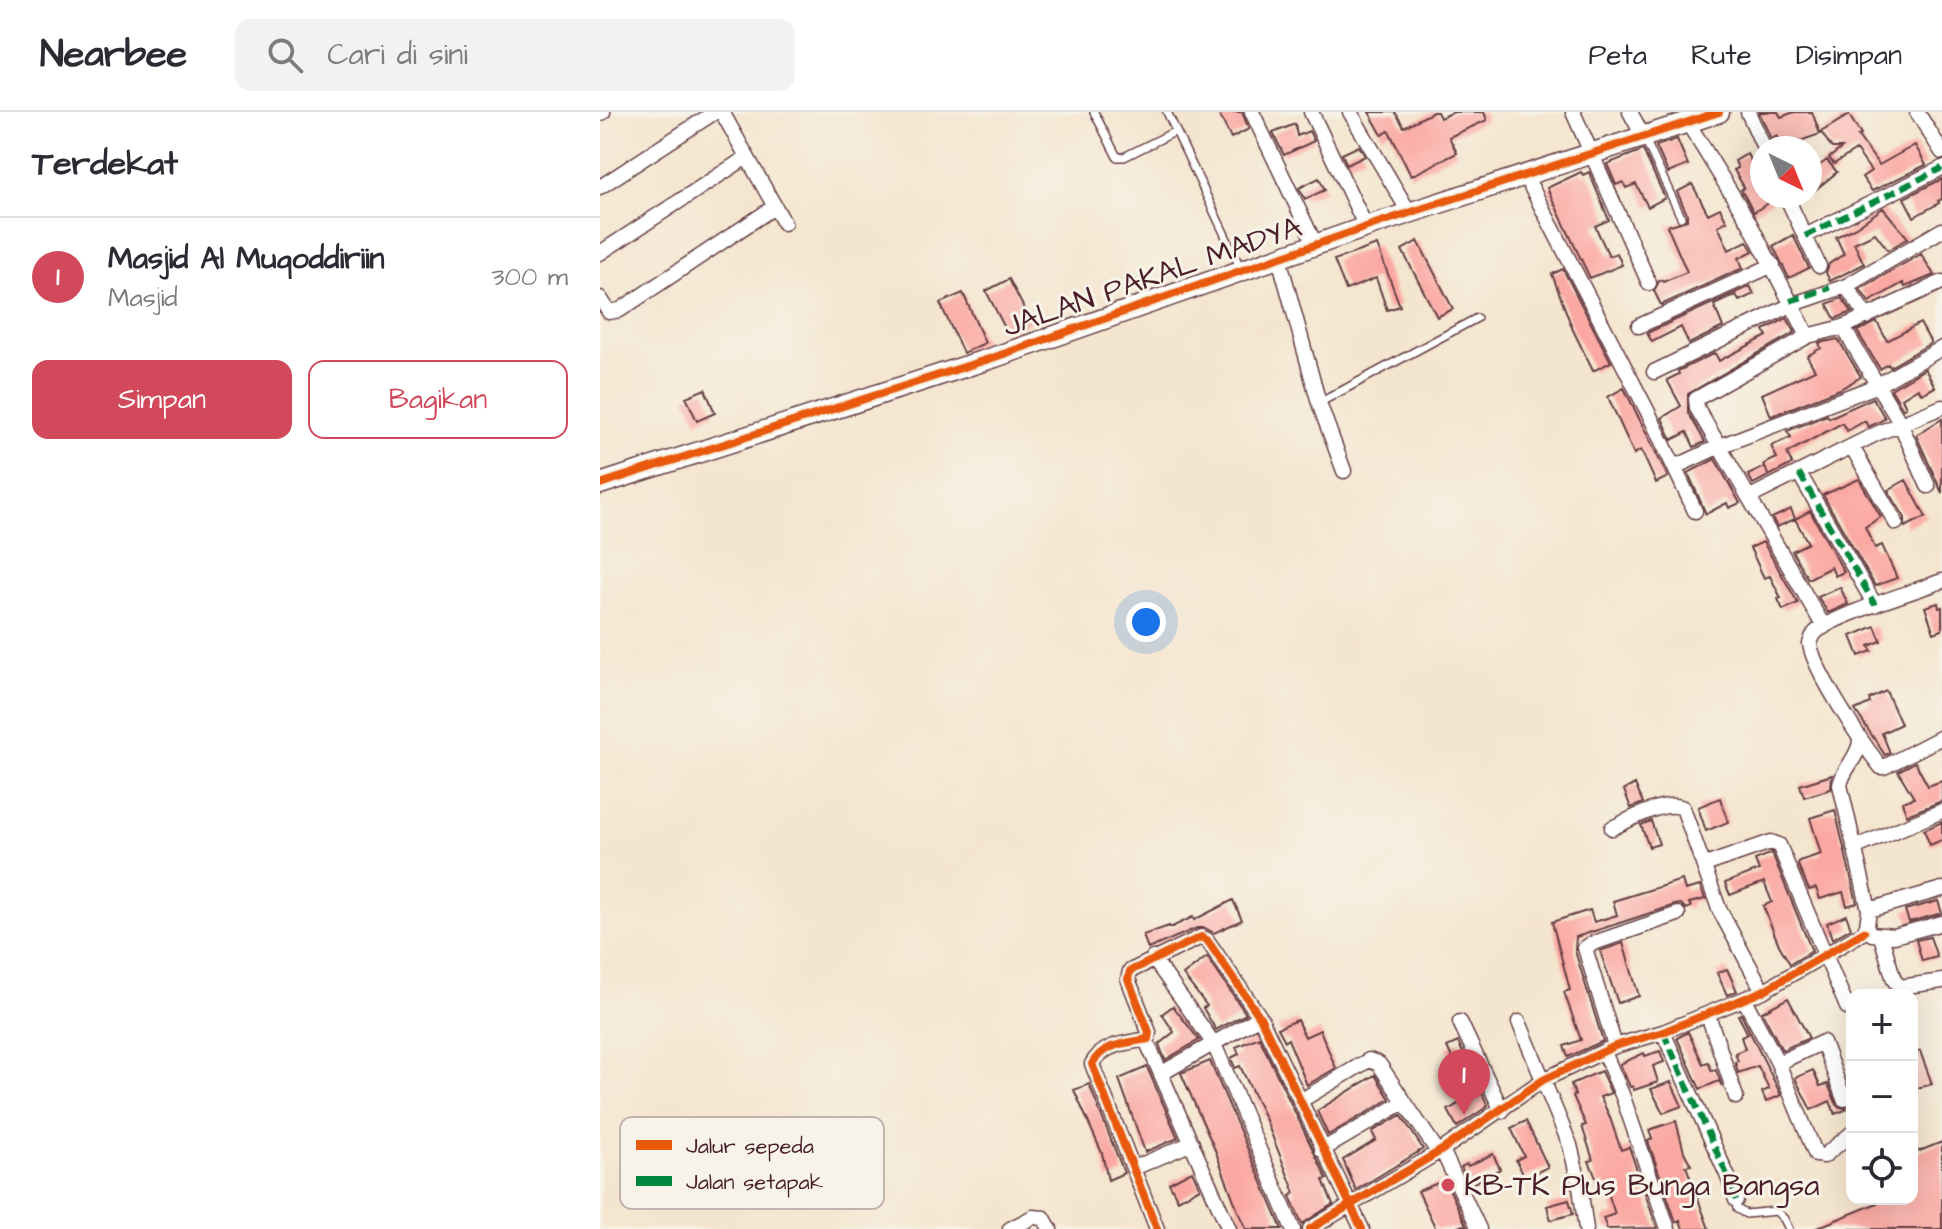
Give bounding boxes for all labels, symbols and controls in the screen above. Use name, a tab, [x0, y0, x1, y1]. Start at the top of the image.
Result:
search box	[235, 19, 795, 91]
text: Nearbee	[40, 29, 187, 81]
icon: search	[263, 33, 307, 77]
text: Cari di sini	[327, 34, 468, 76]
text: Peta	[1588, 36, 1647, 75]
text: Rute	[1691, 36, 1752, 75]
text: Disimpan	[1796, 36, 1902, 75]
north arrow	[1750, 136, 1822, 208]
text: Terdekat	[32, 140, 178, 188]
street label: JALAN PAKAL MADYA	[997, 206, 1307, 348]
text: Masjid Al Muqoddiriin	[108, 238, 385, 280]
text: 1	[56, 259, 60, 295]
text: 300 m	[491, 259, 568, 295]
text: Masjid	[108, 280, 178, 316]
button: Simpan	[32, 360, 292, 439]
button: Bagikan	[308, 360, 568, 439]
your location	[1126, 602, 1166, 642]
map controls	[1846, 989, 1918, 1205]
button: +	[1846, 989, 1918, 1061]
pin: 1	[1438, 1049, 1490, 1115]
button: −	[1846, 1061, 1918, 1133]
legend	[620, 1117, 884, 1209]
text: Jalur sepeda	[686, 1131, 814, 1162]
button: locate	[1846, 1133, 1918, 1205]
place label: KB-TK Plus Bunga Bangsa	[1464, 1165, 1820, 1208]
text: Jalan setapak	[686, 1167, 824, 1198]
marker: KB-TK Plus Bunga Bangsa	[1439, 1176, 1457, 1194]

